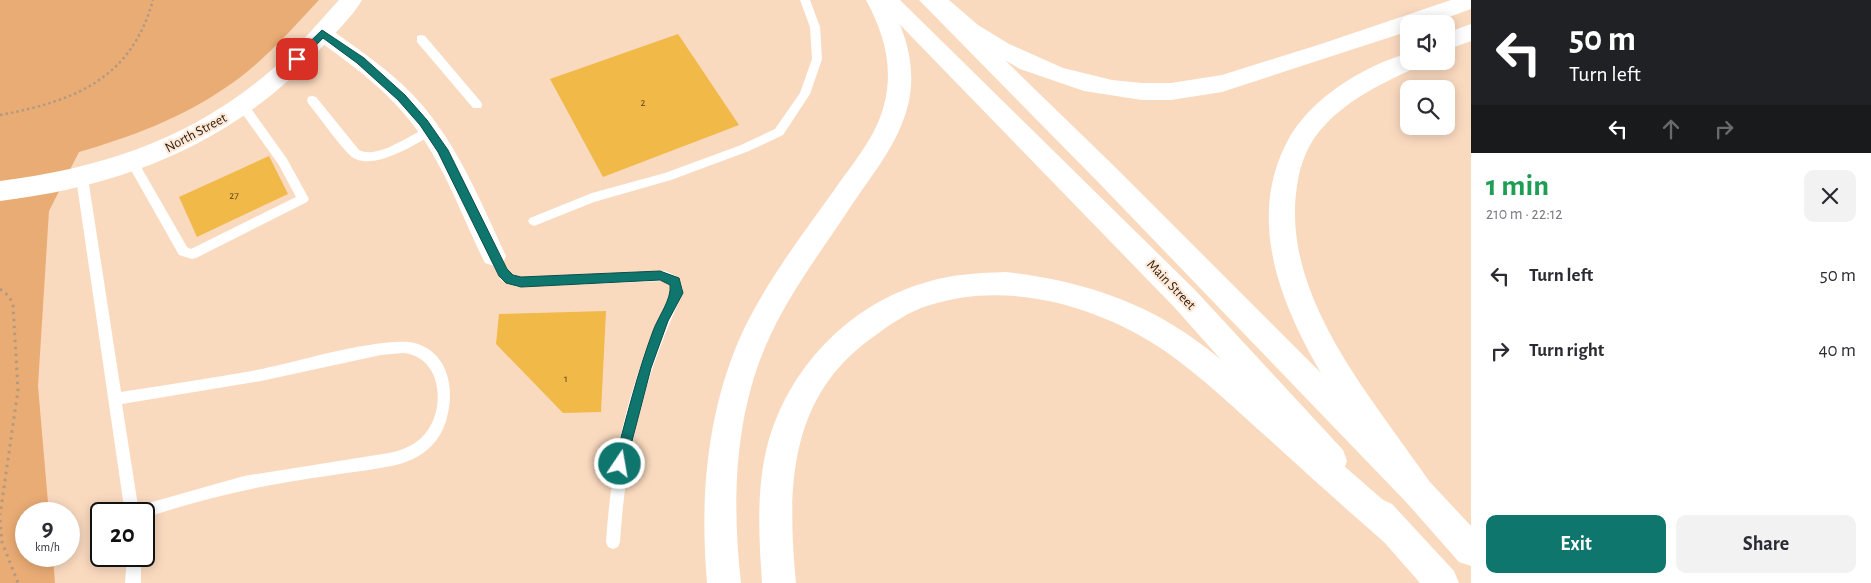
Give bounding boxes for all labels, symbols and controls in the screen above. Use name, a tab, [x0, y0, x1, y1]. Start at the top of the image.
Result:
map controls	[1400, 15, 1455, 135]
button: sound	[1400, 15, 1455, 70]
icon: left	[1486, 20, 1551, 85]
text: 50 m	[1569, 22, 1636, 57]
pin	[276, 38, 318, 80]
icon: arrive	[283, 45, 311, 73]
text: Turn left	[1569, 63, 1641, 85]
button: search	[1400, 80, 1455, 135]
house number: 2	[640, 97, 646, 108]
street label: North Street	[163, 111, 230, 155]
icon: left	[1604, 115, 1632, 143]
icon: ahead	[1657, 115, 1685, 143]
icon: right	[1710, 115, 1738, 143]
button: close	[1804, 170, 1856, 222]
text: 1 min	[1486, 171, 1549, 201]
house number: 27	[229, 190, 239, 201]
text: 210 m · 22:12	[1486, 206, 1563, 222]
street label: Main Street	[1144, 257, 1198, 313]
icon: left	[1486, 262, 1514, 290]
text: Turn left	[1529, 266, 1593, 285]
text: 50 m	[1820, 266, 1856, 285]
icon: right	[1486, 337, 1514, 365]
text: Turn right	[1529, 341, 1604, 360]
text: 40 m	[1818, 341, 1856, 360]
house number: 1	[564, 373, 568, 384]
position arrow	[593, 437, 645, 489]
speed limit sign: 20	[90, 502, 155, 567]
button: Exit	[1486, 515, 1666, 573]
button: Share	[1676, 515, 1856, 573]
text: 9	[41, 516, 54, 541]
text: km/h	[35, 541, 60, 553]

